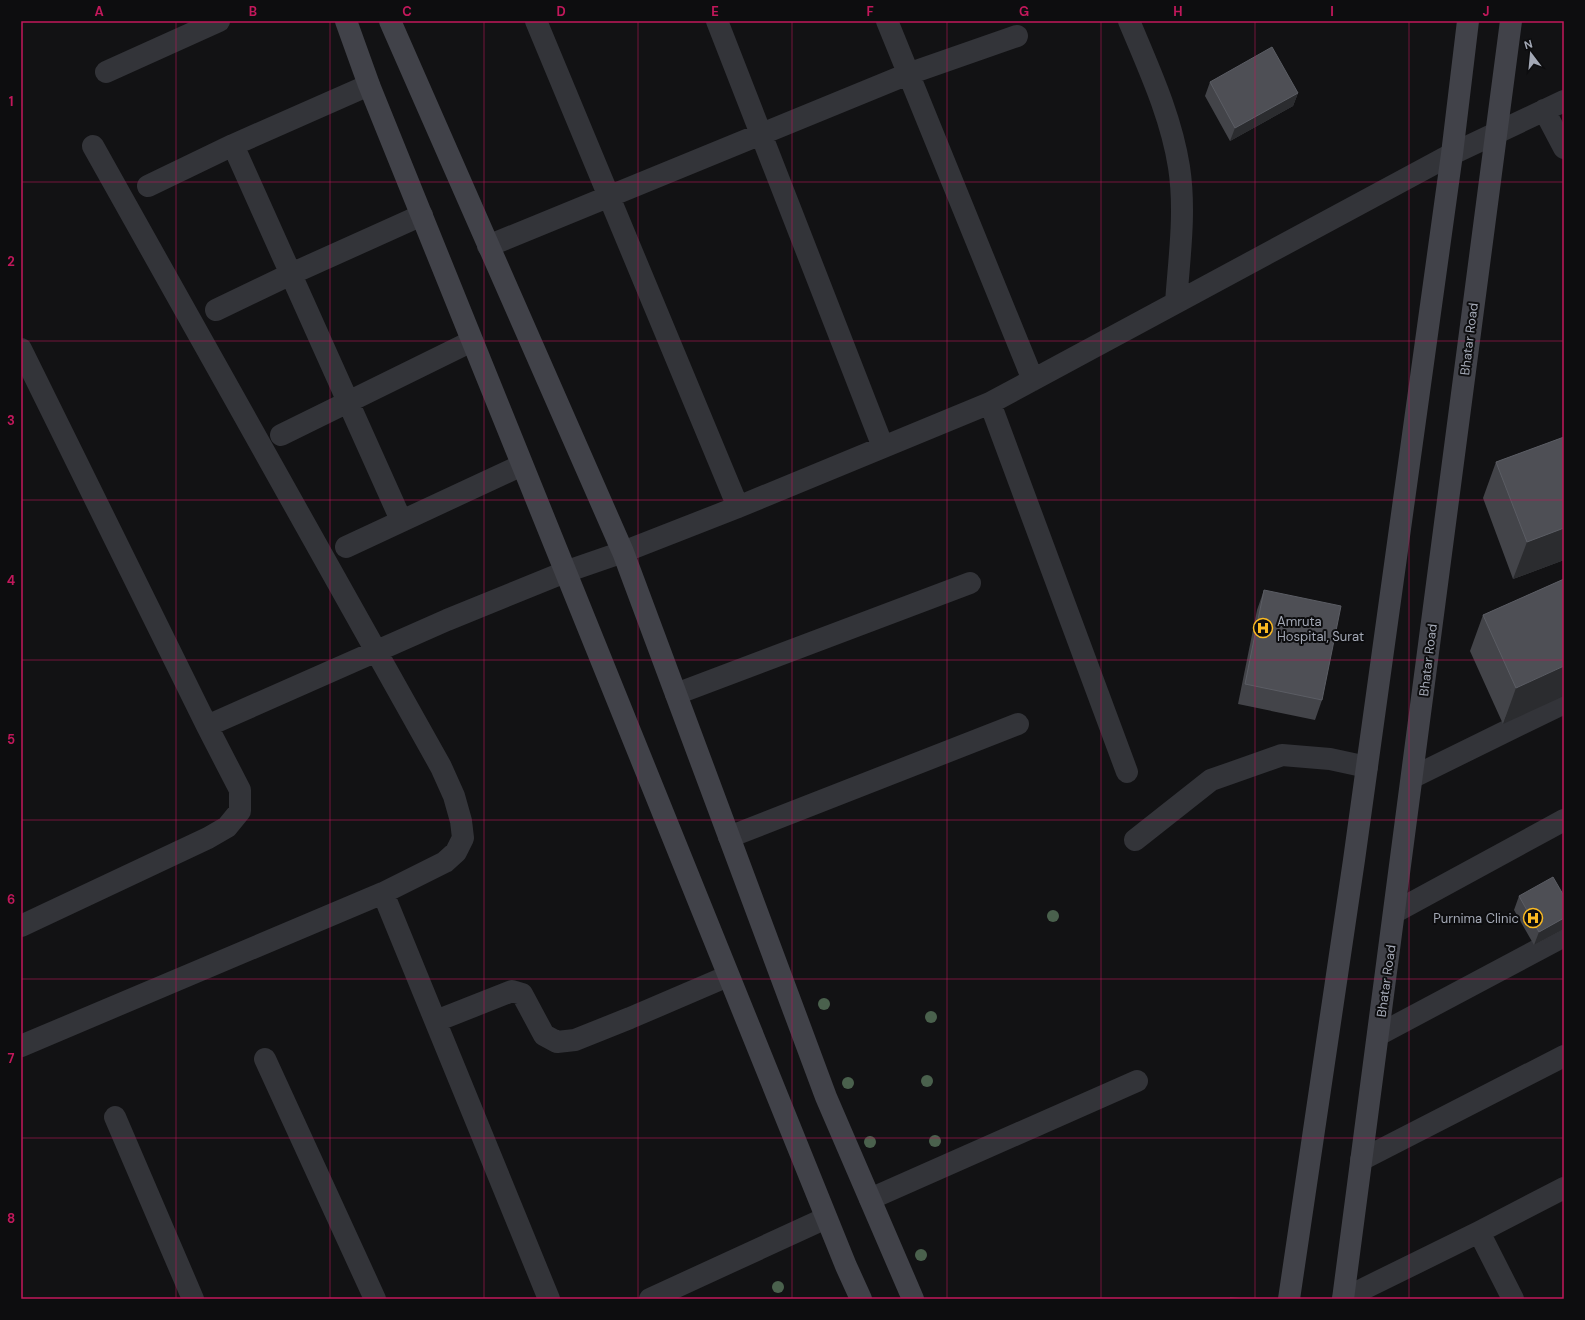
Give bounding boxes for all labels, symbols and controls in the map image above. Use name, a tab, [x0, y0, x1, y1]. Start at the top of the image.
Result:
text: A	[94, 3, 104, 20]
text: B	[249, 3, 257, 20]
text: C	[402, 3, 412, 20]
text: D	[556, 3, 566, 20]
text: E	[711, 3, 719, 20]
text: F	[866, 3, 874, 20]
text: G	[1019, 3, 1029, 20]
text: H	[1173, 3, 1183, 20]
text: I	[1330, 3, 1334, 20]
text: J	[1482, 3, 1490, 20]
north arrow	[1511, 34, 1551, 74]
text: N	[1522, 37, 1534, 52]
text: 1	[9, 93, 13, 110]
text: 2	[7, 253, 15, 270]
street label: Bhatar Road	[1456, 302, 1482, 376]
text: 3	[7, 412, 15, 429]
text: 4	[7, 572, 15, 589]
place label: Amruta Hospital, Surat	[1277, 613, 1364, 645]
hospital icon: Amruta Hospital, Surat	[1252, 617, 1274, 639]
street label: Bhatar Road	[1415, 623, 1441, 697]
text: 5	[7, 731, 15, 748]
text: 6	[7, 891, 15, 908]
hospital icon: Purnima Clinic	[1522, 907, 1544, 929]
place label: Purnima Clinic	[1433, 910, 1519, 927]
street label: Bhatar Road	[1373, 944, 1399, 1018]
text: 7	[8, 1050, 15, 1067]
text: 8	[7, 1210, 15, 1227]

